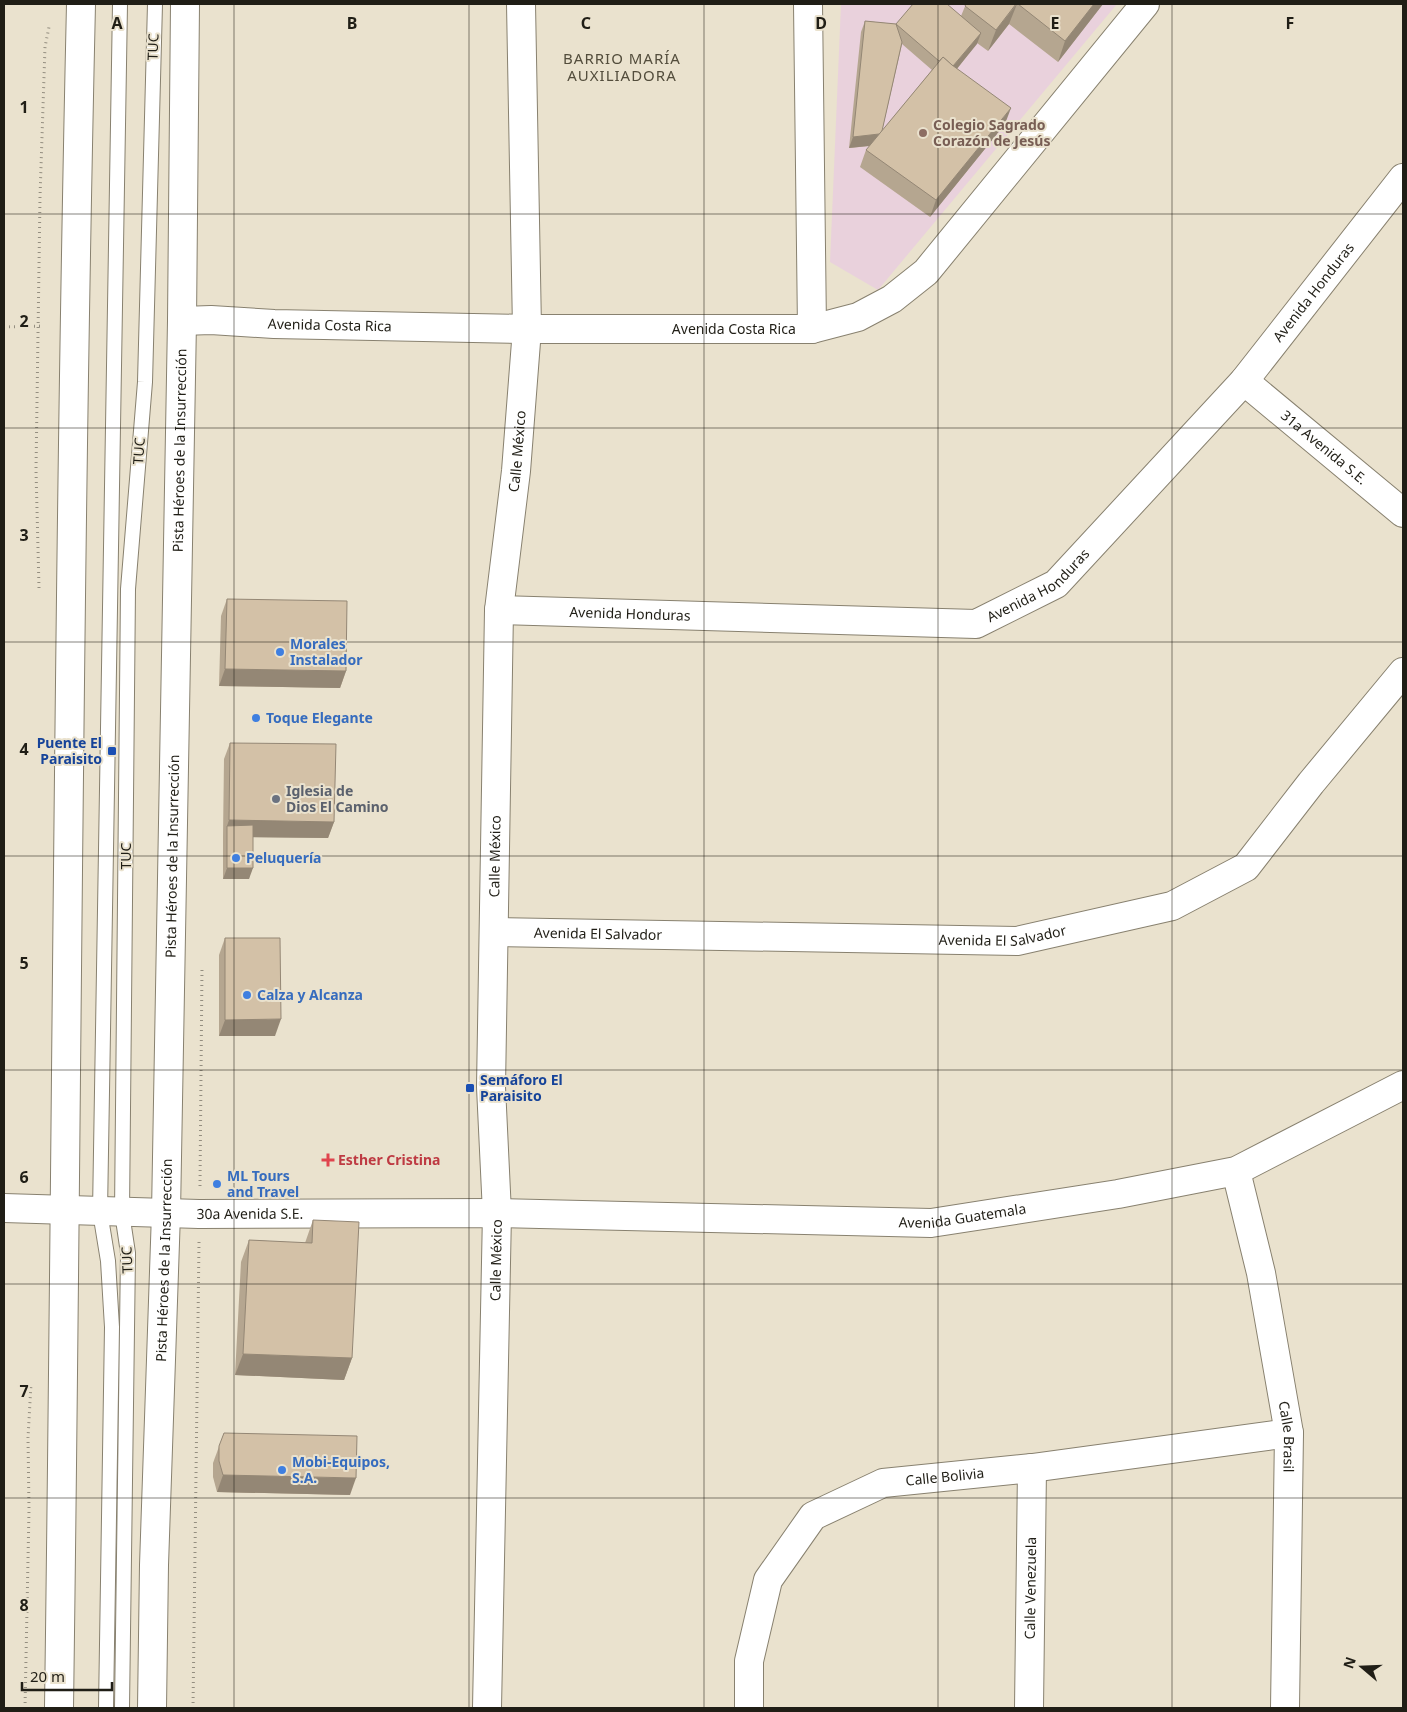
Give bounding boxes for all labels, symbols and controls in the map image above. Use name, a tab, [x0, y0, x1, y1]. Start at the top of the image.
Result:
text: A	[111, 12, 123, 34]
text: B	[347, 12, 357, 34]
text: C	[581, 12, 591, 34]
text: D	[815, 12, 827, 34]
text: E	[1051, 12, 1060, 34]
text: F	[1286, 12, 1294, 34]
street label: TUC	[143, 33, 162, 61]
district label: BARRIO MARÍA AUXILIADORA	[563, 48, 681, 85]
text: 1	[19, 96, 29, 118]
place label: Colegio Sagrado Corazón de Jesús	[933, 115, 1051, 150]
marker: Colegio Sagrado Corazón de Jesús	[917, 127, 929, 139]
street label: Avenida Honduras	[1268, 238, 1358, 346]
text: 2	[19, 310, 29, 332]
street label: Avenida Costa Rica	[267, 314, 392, 335]
street label: Avenida Costa Rica	[672, 319, 796, 338]
street label: Pista Héroes de la Insurrección	[168, 348, 191, 552]
street label: 31a Avenida S.E.	[1277, 406, 1372, 489]
street label: Calle México	[503, 410, 530, 493]
street label: TUC	[128, 437, 149, 465]
text: 3	[19, 524, 29, 546]
street label: Avenida Honduras	[983, 544, 1093, 626]
street label: Avenida Honduras	[569, 602, 691, 625]
place label: Morales Instalador	[290, 634, 363, 669]
marker: Morales Instalador	[274, 646, 286, 658]
place label: Toque Elegante	[266, 708, 373, 727]
marker: Toque Elegante	[250, 712, 262, 724]
place label: Puente El Paraisito	[37, 733, 102, 768]
text: 4	[19, 738, 29, 760]
marker: Puente El Paraisito	[106, 745, 118, 757]
street label: Pista Héroes de la Insurrección	[161, 754, 183, 958]
place label: Iglesia de Dios El Camino	[286, 781, 389, 816]
marker: Iglesia de Dios El Camino	[270, 793, 282, 805]
street label: Calle México	[484, 815, 505, 897]
street label: TUC	[116, 842, 135, 869]
place label: Peluquería	[246, 848, 321, 867]
marker: Peluquería	[230, 852, 242, 864]
street label: Avenida El Salvador	[939, 920, 1068, 950]
street label: Avenida El Salvador	[534, 923, 663, 944]
text: 5	[19, 952, 29, 974]
place label: Calza y Alcanza	[257, 985, 363, 1004]
marker: Calza y Alcanza	[241, 989, 253, 1001]
place label: Semáforo El Paraisito	[480, 1070, 563, 1105]
marker: Semáforo El Paraisito	[464, 1082, 476, 1094]
place label: Esther Cristina	[338, 1150, 441, 1169]
marker: Esther Cristina	[322, 1154, 334, 1166]
street label: Pista Héroes de la Insurrección	[151, 1158, 176, 1362]
text: 6	[19, 1166, 29, 1188]
place label: ML Tours and Travel	[227, 1166, 299, 1201]
marker: ML Tours and Travel	[211, 1178, 223, 1190]
street label: Avenida Guatemala	[898, 1198, 1027, 1232]
street label: 30a Avenida S.E.	[196, 1204, 303, 1223]
street label: Calle México	[485, 1219, 506, 1301]
street label: TUC	[117, 1246, 136, 1274]
text: 7	[19, 1380, 29, 1402]
street label: Calle Brasil	[1275, 1399, 1299, 1473]
place label: Mobi-Equipos, S.A.	[292, 1452, 390, 1487]
street label: Calle Bolivia	[905, 1463, 985, 1490]
marker: Mobi-Equipos, S.A.	[276, 1464, 288, 1476]
street label: Calle Venezuela	[1020, 1537, 1040, 1639]
text: 8	[19, 1594, 29, 1616]
north arrow	[1337, 1642, 1387, 1692]
text: N	[1338, 1654, 1360, 1671]
scale bar	[22, 1660, 112, 1692]
text: 20 m	[30, 1666, 65, 1686]

